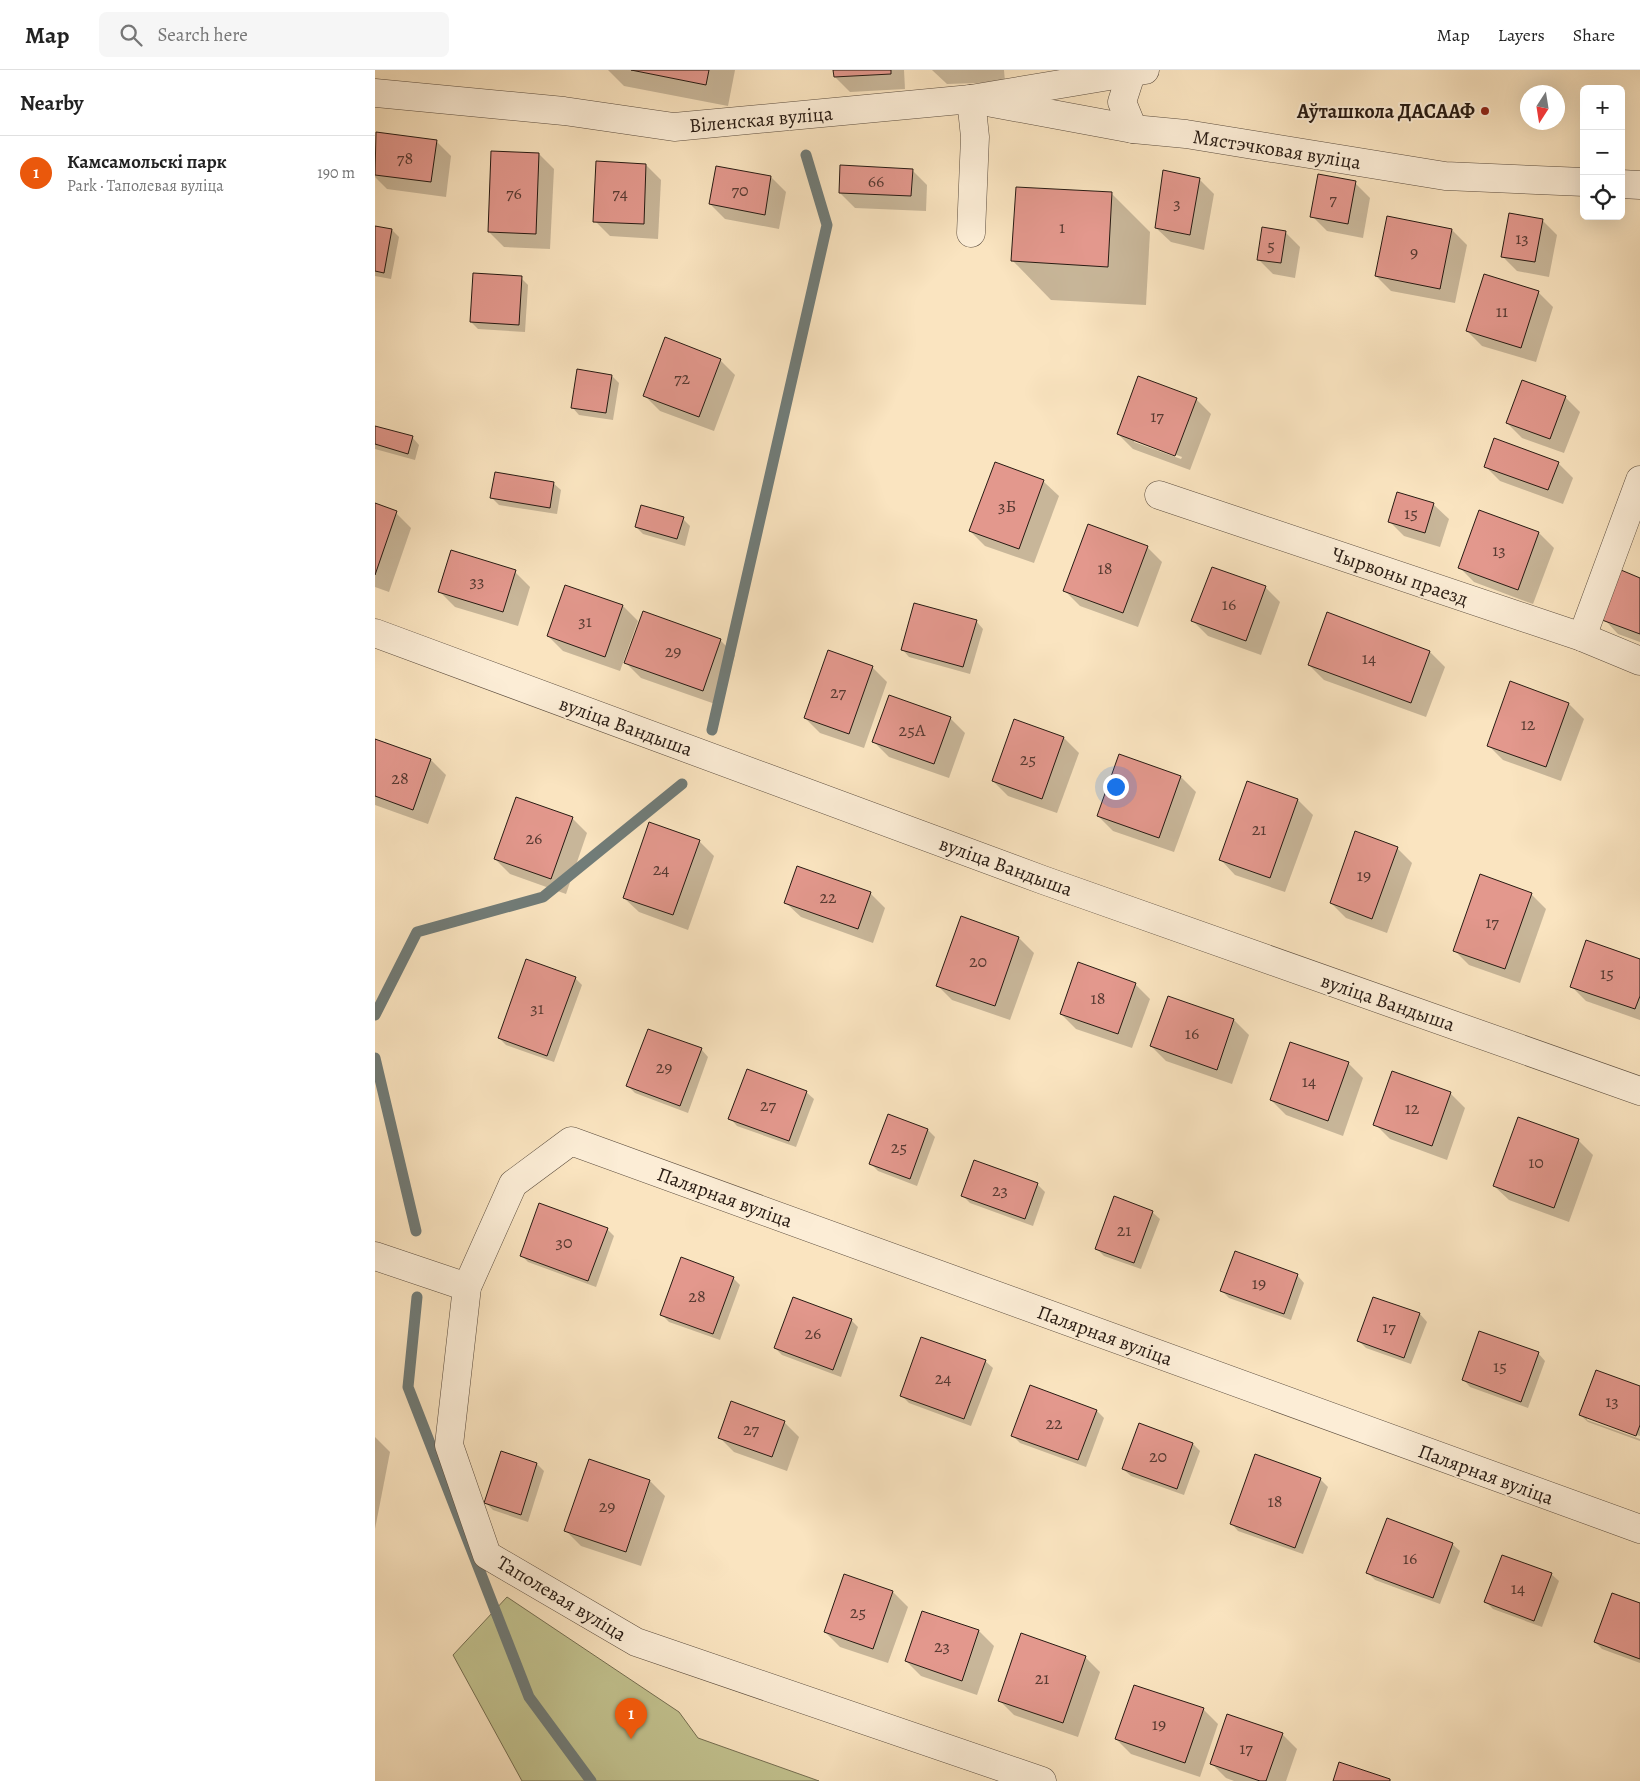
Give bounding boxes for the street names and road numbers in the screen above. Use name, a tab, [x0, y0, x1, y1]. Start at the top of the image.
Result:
street label: Віленская вуліца	[688, 100, 835, 139]
street label: Мястэчковая вуліца	[1191, 123, 1364, 176]
street label: Чырвоны праезд	[1328, 540, 1472, 613]
street label: вуліца Вандыша	[555, 690, 697, 763]
street label: вуліца Вандыша	[935, 830, 1077, 903]
street label: вуліца Вандыша	[1317, 967, 1459, 1038]
street label: Палярная вуліца	[653, 1160, 797, 1235]
street label: Палярная вуліца	[1033, 1298, 1177, 1373]
street label: Палярная вуліца	[1414, 1437, 1558, 1512]
street label: Таполевая вуліца	[492, 1549, 632, 1648]

